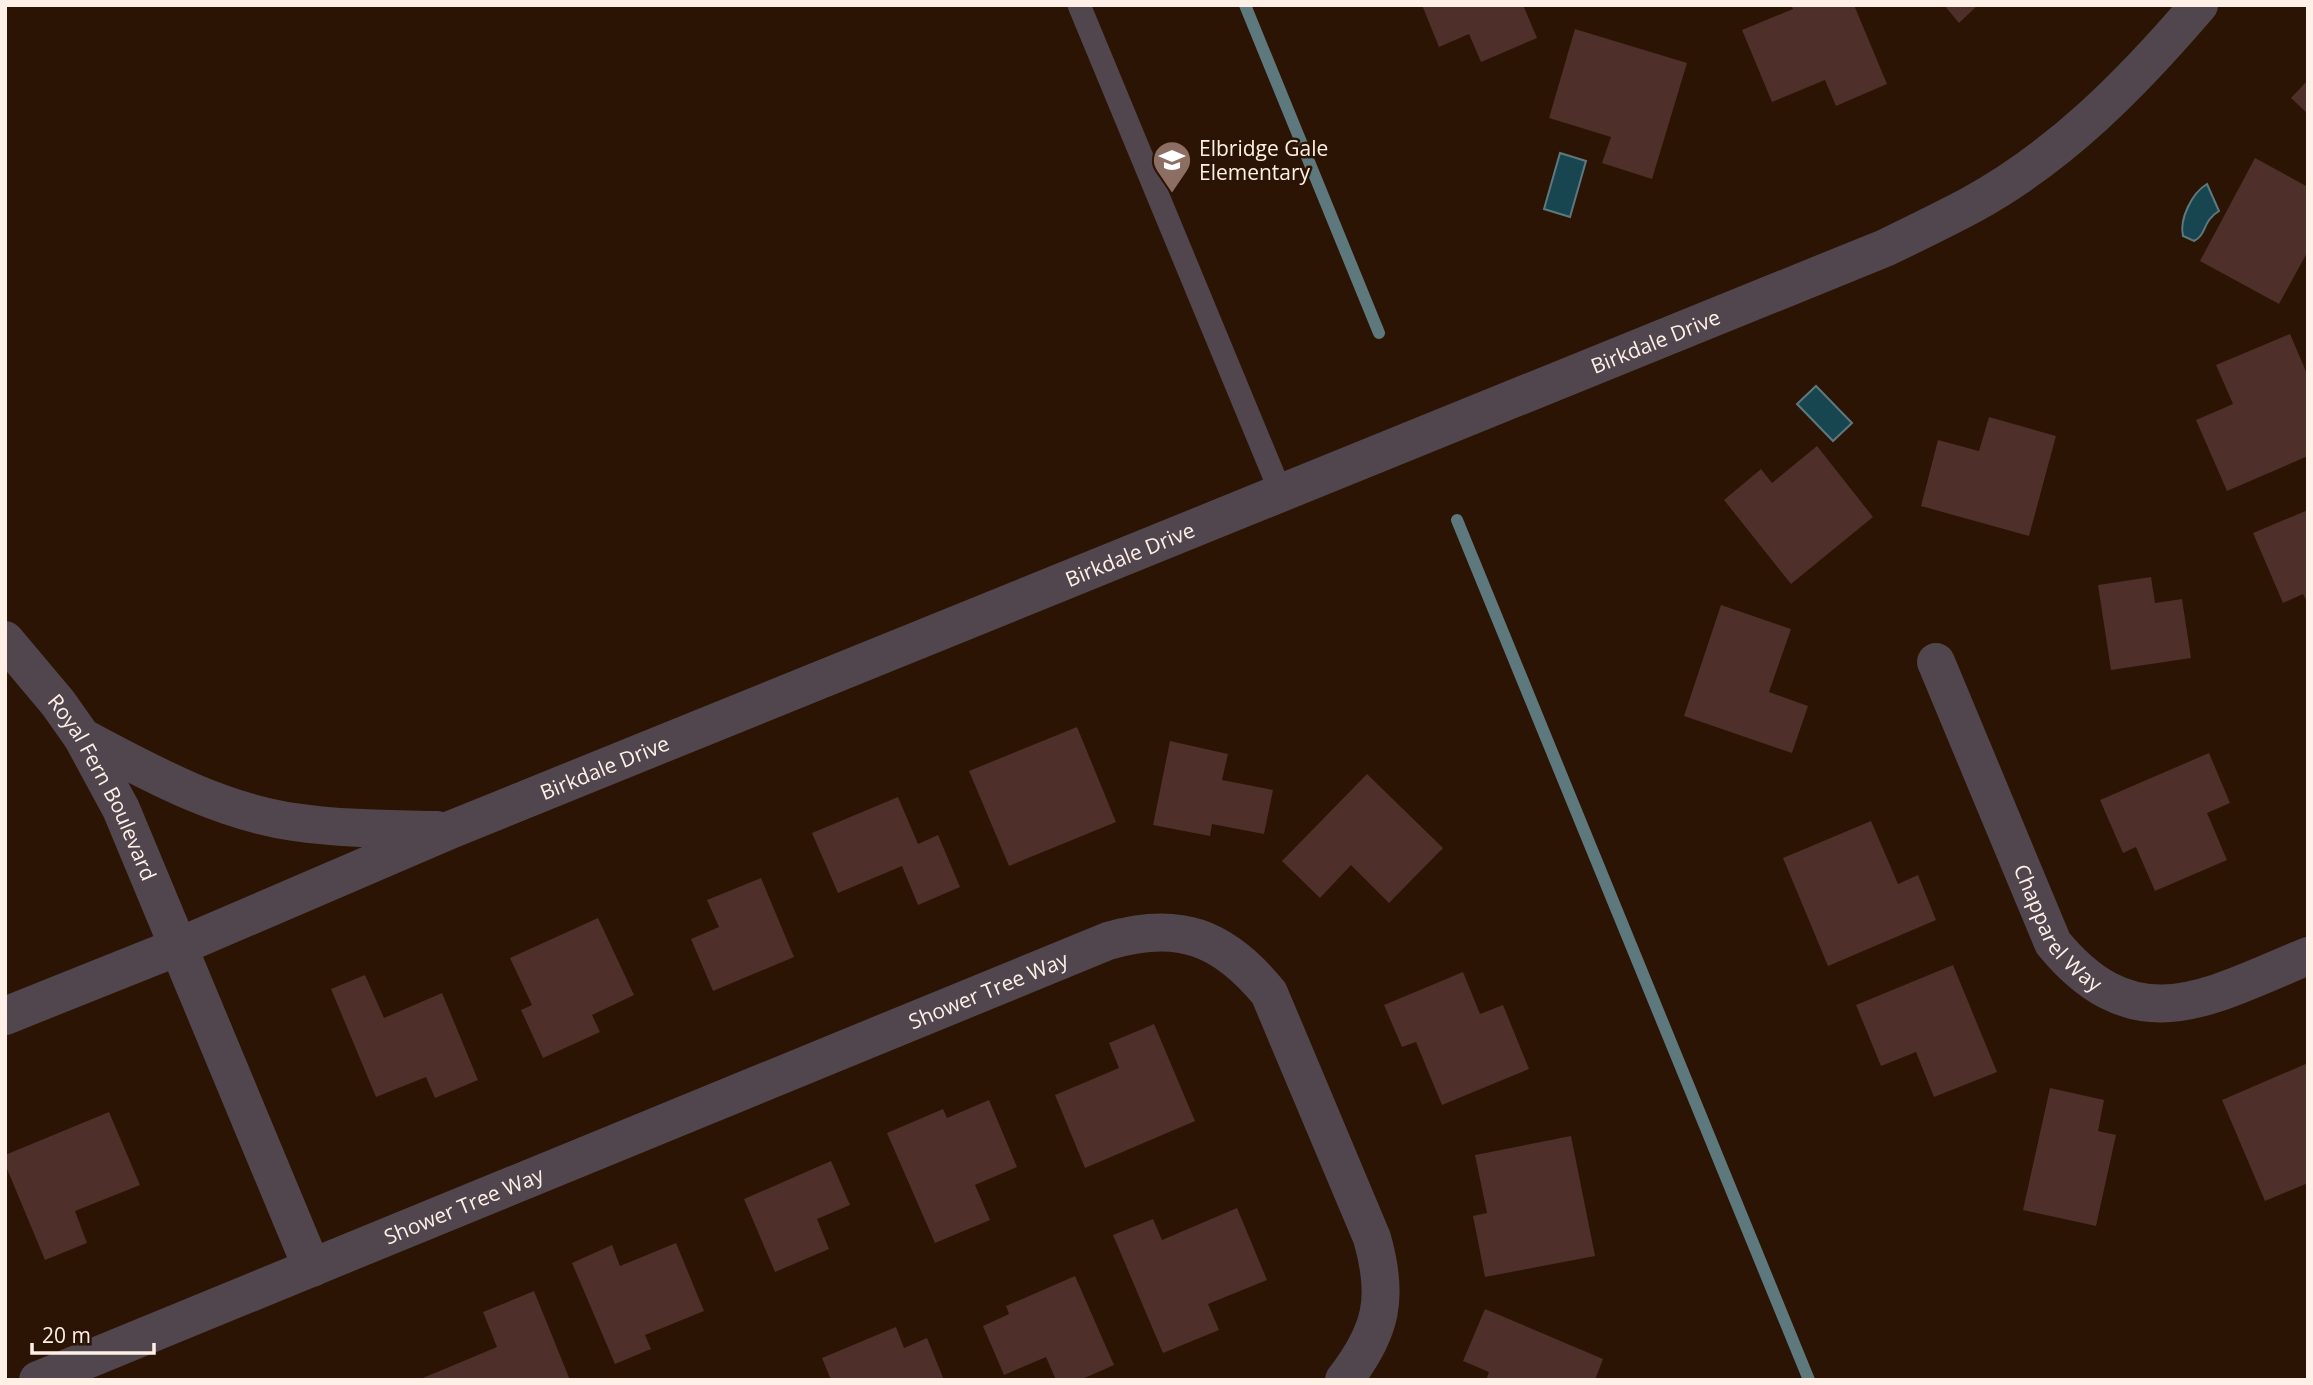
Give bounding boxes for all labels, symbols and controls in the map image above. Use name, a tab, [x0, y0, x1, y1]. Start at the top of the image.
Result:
place label: Elbridge Gale Elementary	[1199, 134, 1328, 186]
school or university icon: Elbridge Gale Elementary	[1151, 139, 1193, 194]
street label: Birkdale Drive	[1587, 302, 1724, 380]
street label: Birkdale Drive	[1061, 516, 1199, 593]
street label: Royal Fern Boulevard	[42, 688, 163, 885]
street label: Birkdale Drive	[536, 729, 673, 806]
street label: Chapparel Way	[2008, 860, 2108, 998]
street label: Shower Tree Way	[904, 945, 1073, 1035]
street label: Shower Tree Way	[380, 1160, 548, 1251]
scale bar	[32, 1312, 154, 1356]
text: 20 m	[42, 1321, 91, 1349]

